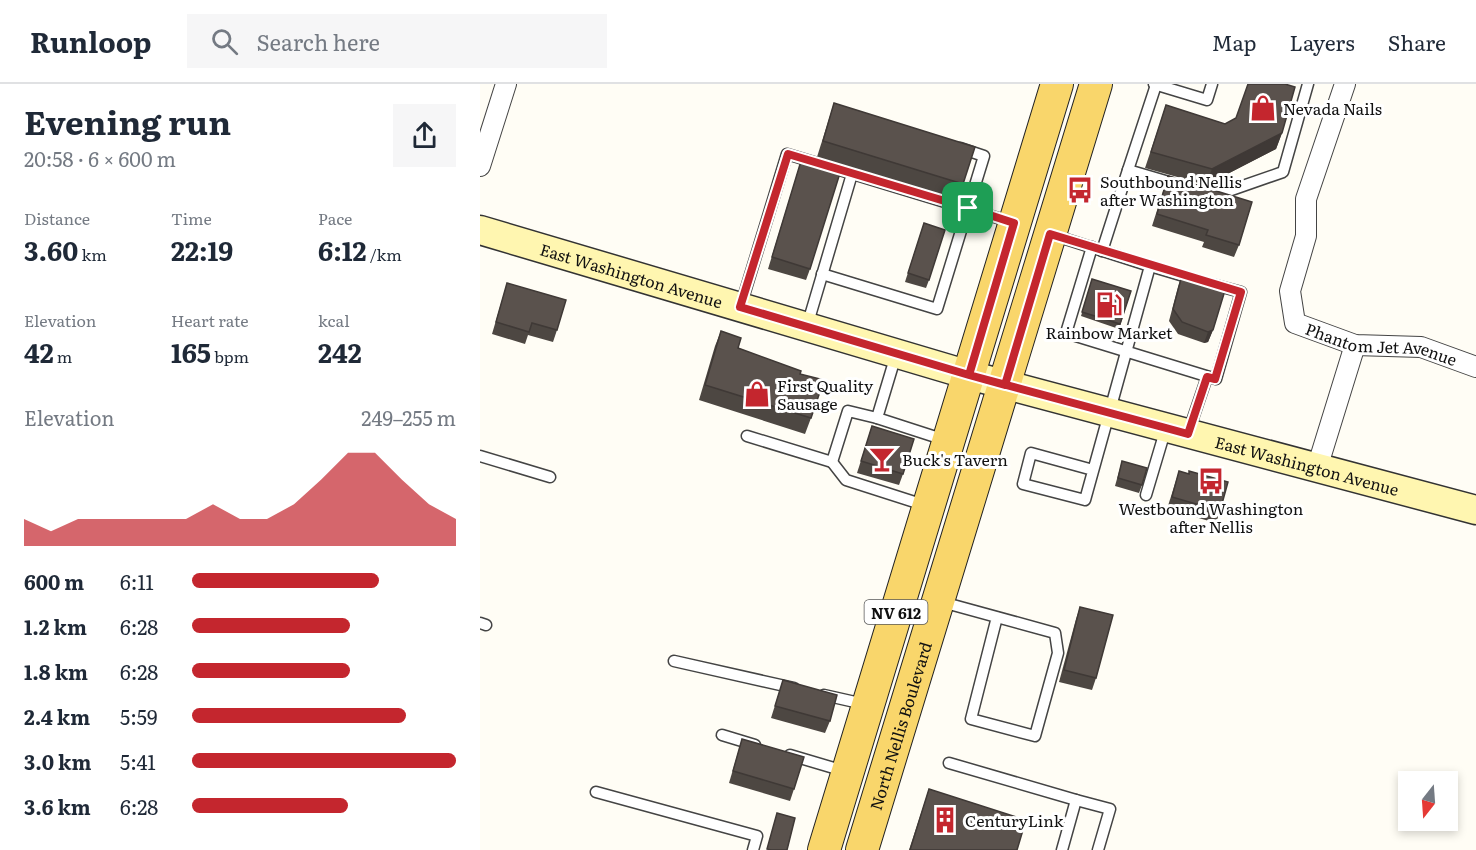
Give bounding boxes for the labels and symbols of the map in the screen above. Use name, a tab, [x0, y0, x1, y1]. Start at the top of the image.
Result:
shop icon: Nevada Nails	[1248, 93, 1278, 123]
place label: Nevada Nails	[1283, 96, 1382, 120]
place label: Southbound Nellis after Washington	[1100, 169, 1242, 211]
bus stop icon: Southbound Nellis after Washington	[1065, 175, 1095, 205]
pin	[942, 182, 993, 233]
street label: East Washington Avenue	[537, 236, 726, 313]
fuel station icon: Rainbow Market	[1094, 290, 1124, 320]
street label: Phantom Jet Avenue	[1302, 316, 1461, 371]
place label: Rainbow Market	[1046, 320, 1173, 344]
place label: First Quality Sausage	[777, 373, 874, 415]
shop icon: First Quality Sausage	[742, 379, 772, 409]
street label: East Washington Avenue	[1213, 429, 1402, 501]
bar icon: Buck's Tavern	[867, 444, 897, 474]
place label: Buck's Tavern	[902, 447, 1008, 471]
bus stop icon: Westbound Washington after Nellis	[1196, 466, 1226, 496]
place label: Westbound Washington after Nellis	[1119, 496, 1304, 538]
road number: NV 612	[864, 600, 928, 624]
street label: North Nellis Boulevard	[863, 638, 937, 813]
north arrow	[1398, 771, 1458, 831]
building icon: CenturyLink	[930, 805, 960, 835]
place label: CenturyLink	[965, 808, 1064, 832]

